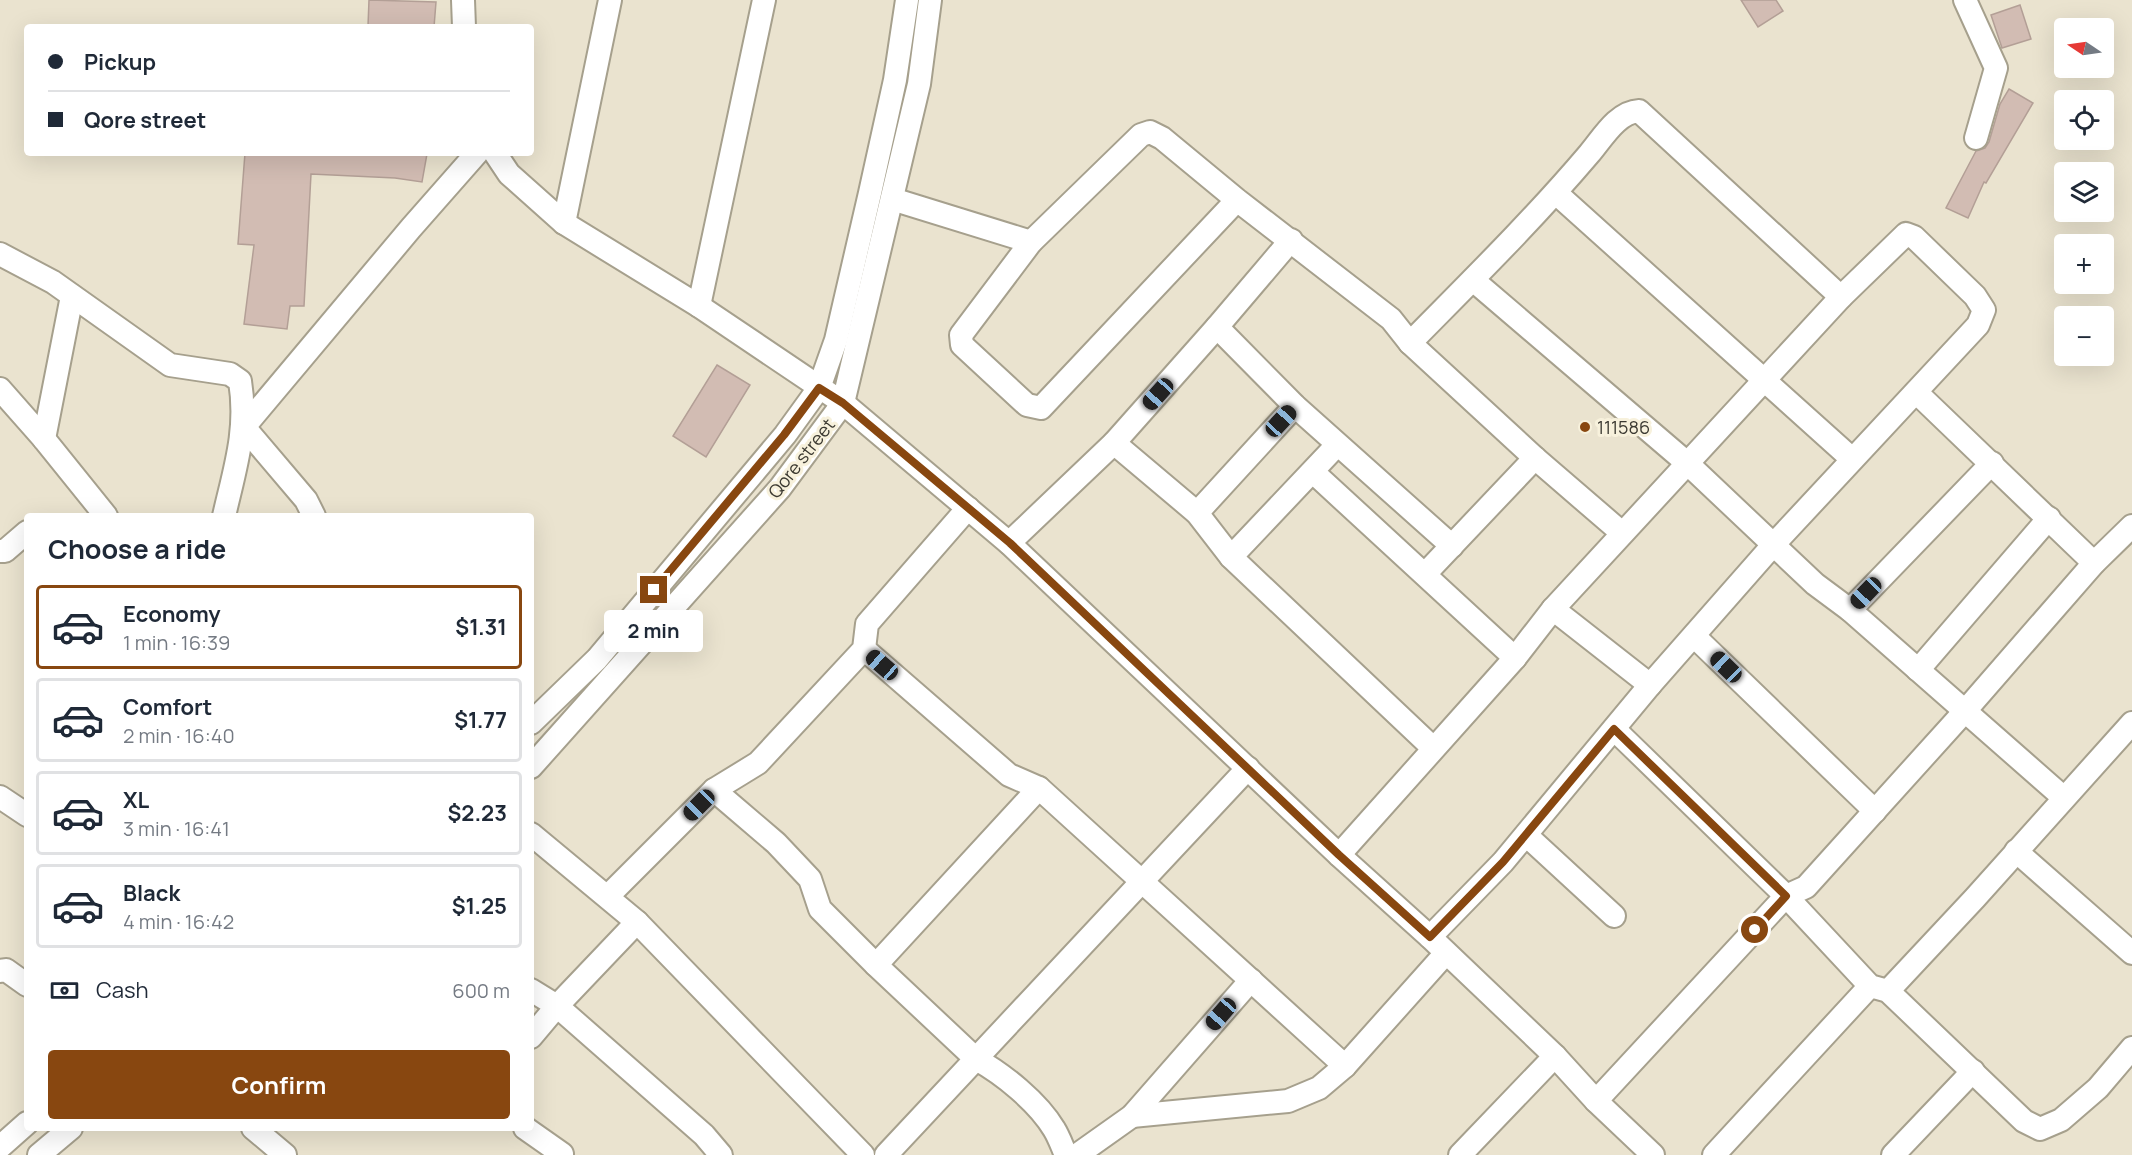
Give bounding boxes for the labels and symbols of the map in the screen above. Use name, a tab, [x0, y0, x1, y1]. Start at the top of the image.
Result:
north arrow	[2054, 18, 2114, 78]
car	[1139, 375, 1177, 413]
car	[1262, 402, 1300, 440]
street label: Qore street	[762, 413, 840, 503]
place label: 111586	[1597, 415, 1650, 439]
marker: 111586	[1578, 420, 1592, 434]
car	[1847, 574, 1885, 612]
route end	[640, 576, 667, 603]
callout: 2 min	[604, 611, 704, 653]
car	[863, 646, 901, 684]
car	[1707, 648, 1745, 686]
car	[680, 786, 718, 824]
route start	[1741, 916, 1768, 943]
car	[1202, 995, 1240, 1033]

